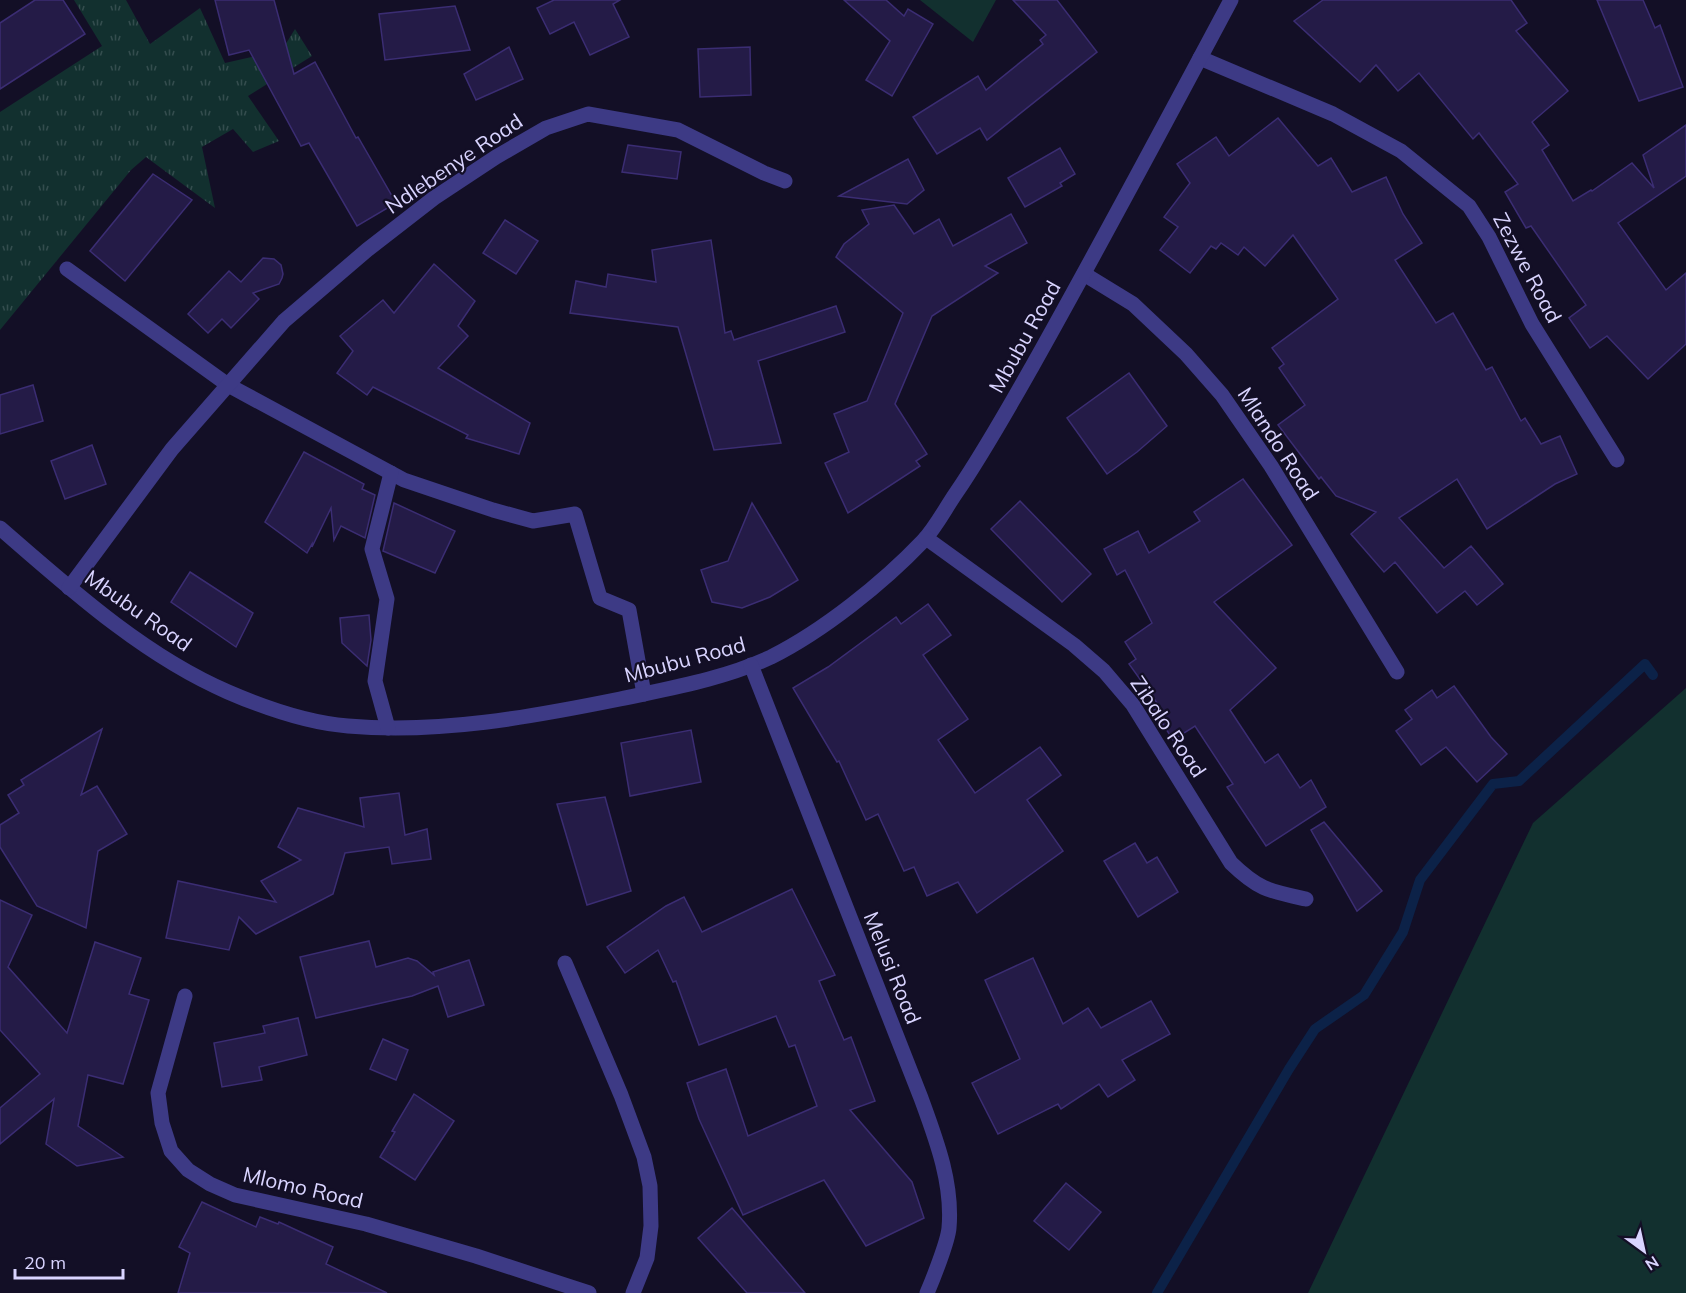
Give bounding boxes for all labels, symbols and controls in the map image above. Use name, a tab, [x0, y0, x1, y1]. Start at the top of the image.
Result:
street label: Ndlebenye Road	[380, 108, 527, 219]
street label: Zezwe Road	[1488, 208, 1568, 327]
street label: Mbubu Road	[983, 276, 1066, 397]
street label: Mlando Road	[1233, 382, 1325, 505]
street label: Mbubu Road	[80, 564, 197, 657]
street label: Mbubu Road	[621, 630, 748, 688]
street label: Zibalo Road	[1125, 671, 1212, 782]
street label: Melusi Road	[859, 908, 927, 1028]
street label: Mlomo Road	[241, 1161, 366, 1213]
north arrow	[1614, 1221, 1674, 1281]
scale bar	[15, 1242, 123, 1280]
text: 20 m	[24, 1251, 66, 1274]
text: N	[1642, 1252, 1663, 1275]

